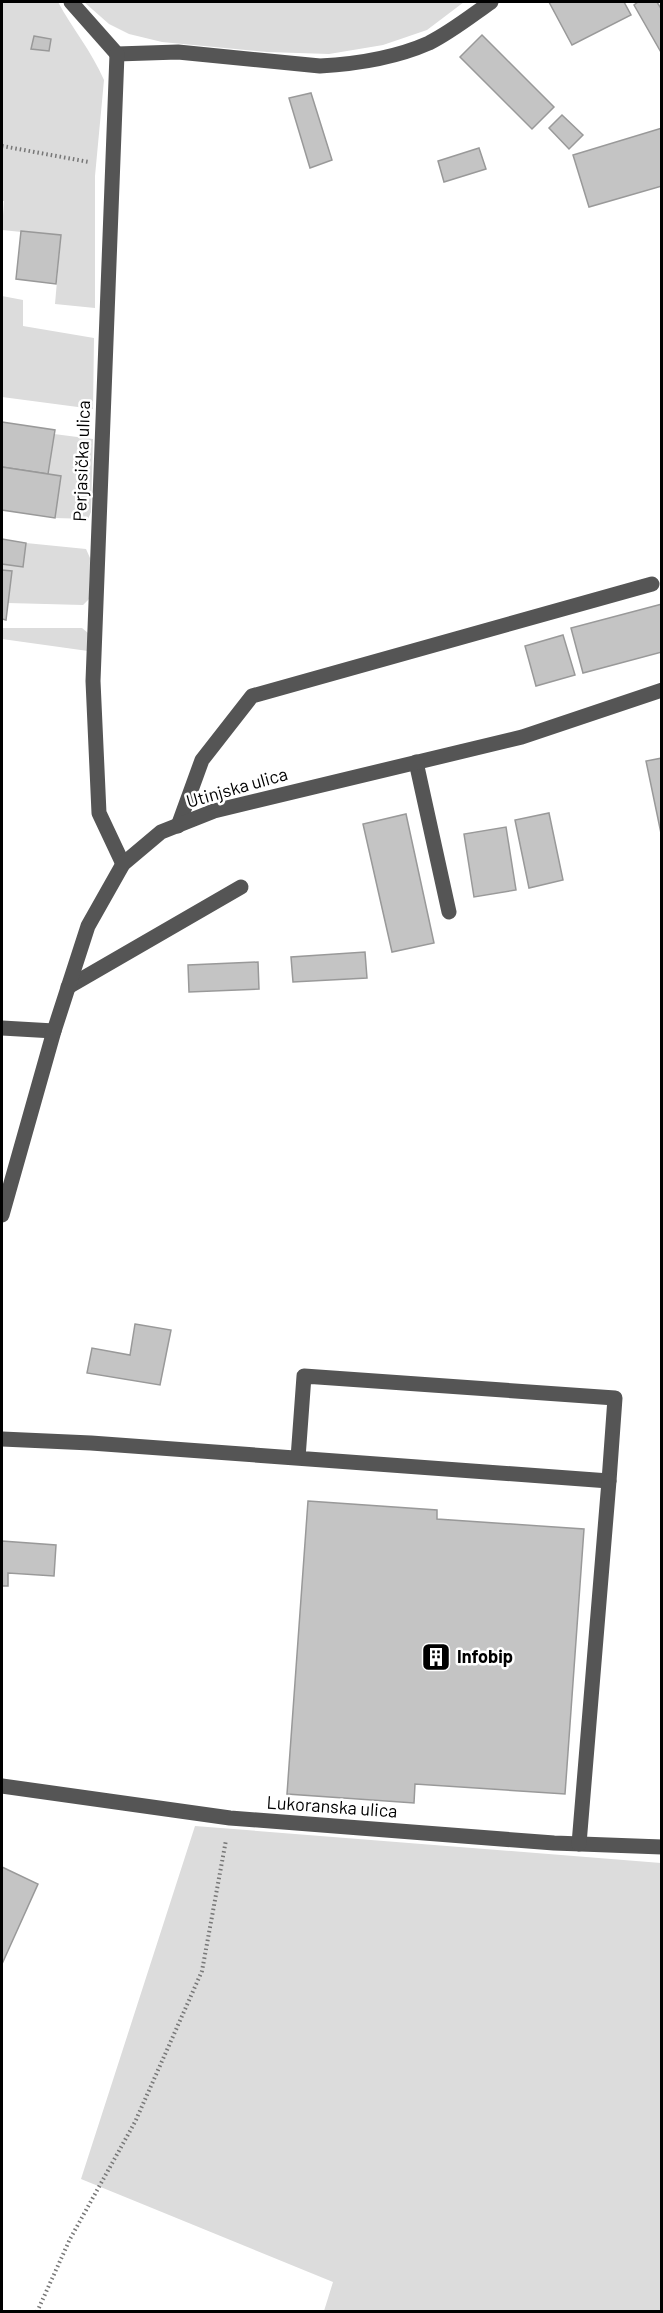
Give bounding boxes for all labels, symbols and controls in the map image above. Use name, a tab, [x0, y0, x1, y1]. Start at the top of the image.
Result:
street label: Perjasička ulica	[68, 400, 94, 522]
street label: Utinjska ulica	[184, 762, 290, 812]
building icon: Infobip	[420, 1641, 452, 1673]
place label: Infobip	[457, 1645, 513, 1667]
street label: Lukoranska ulica	[266, 1790, 398, 1822]

